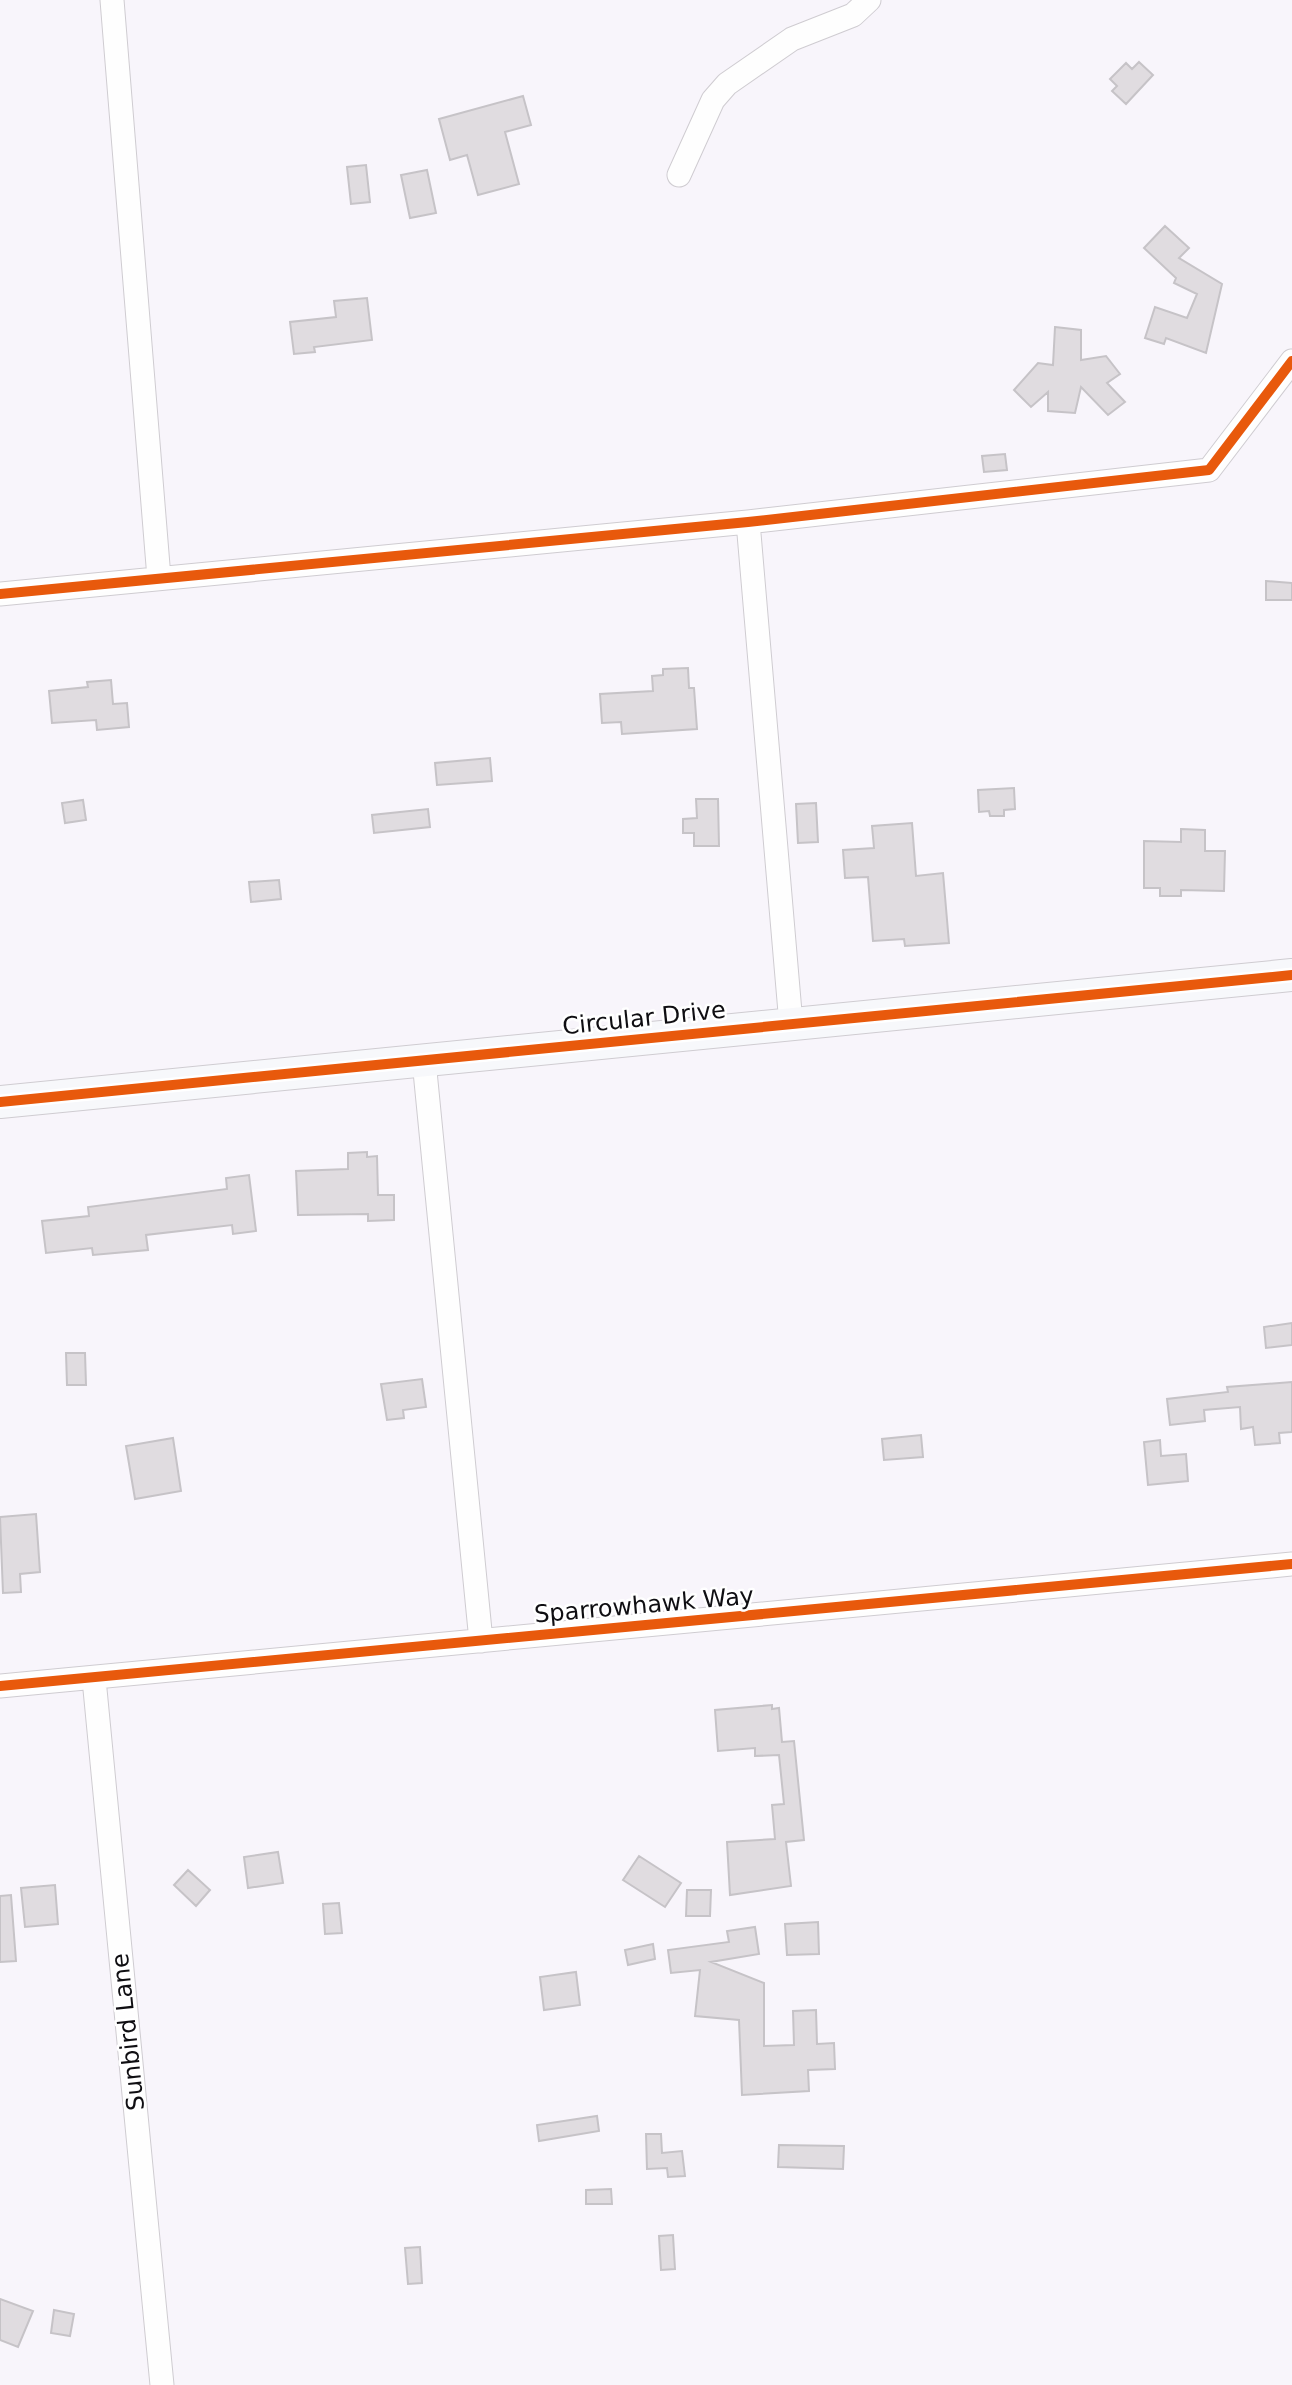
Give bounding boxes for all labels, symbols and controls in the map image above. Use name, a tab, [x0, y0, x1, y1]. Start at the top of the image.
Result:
street label: Circular Drive	[561, 996, 727, 1040]
street label: Sparrowhawk Way	[533, 1581, 755, 1629]
street label: Sunbird Lane	[106, 1952, 150, 2112]

